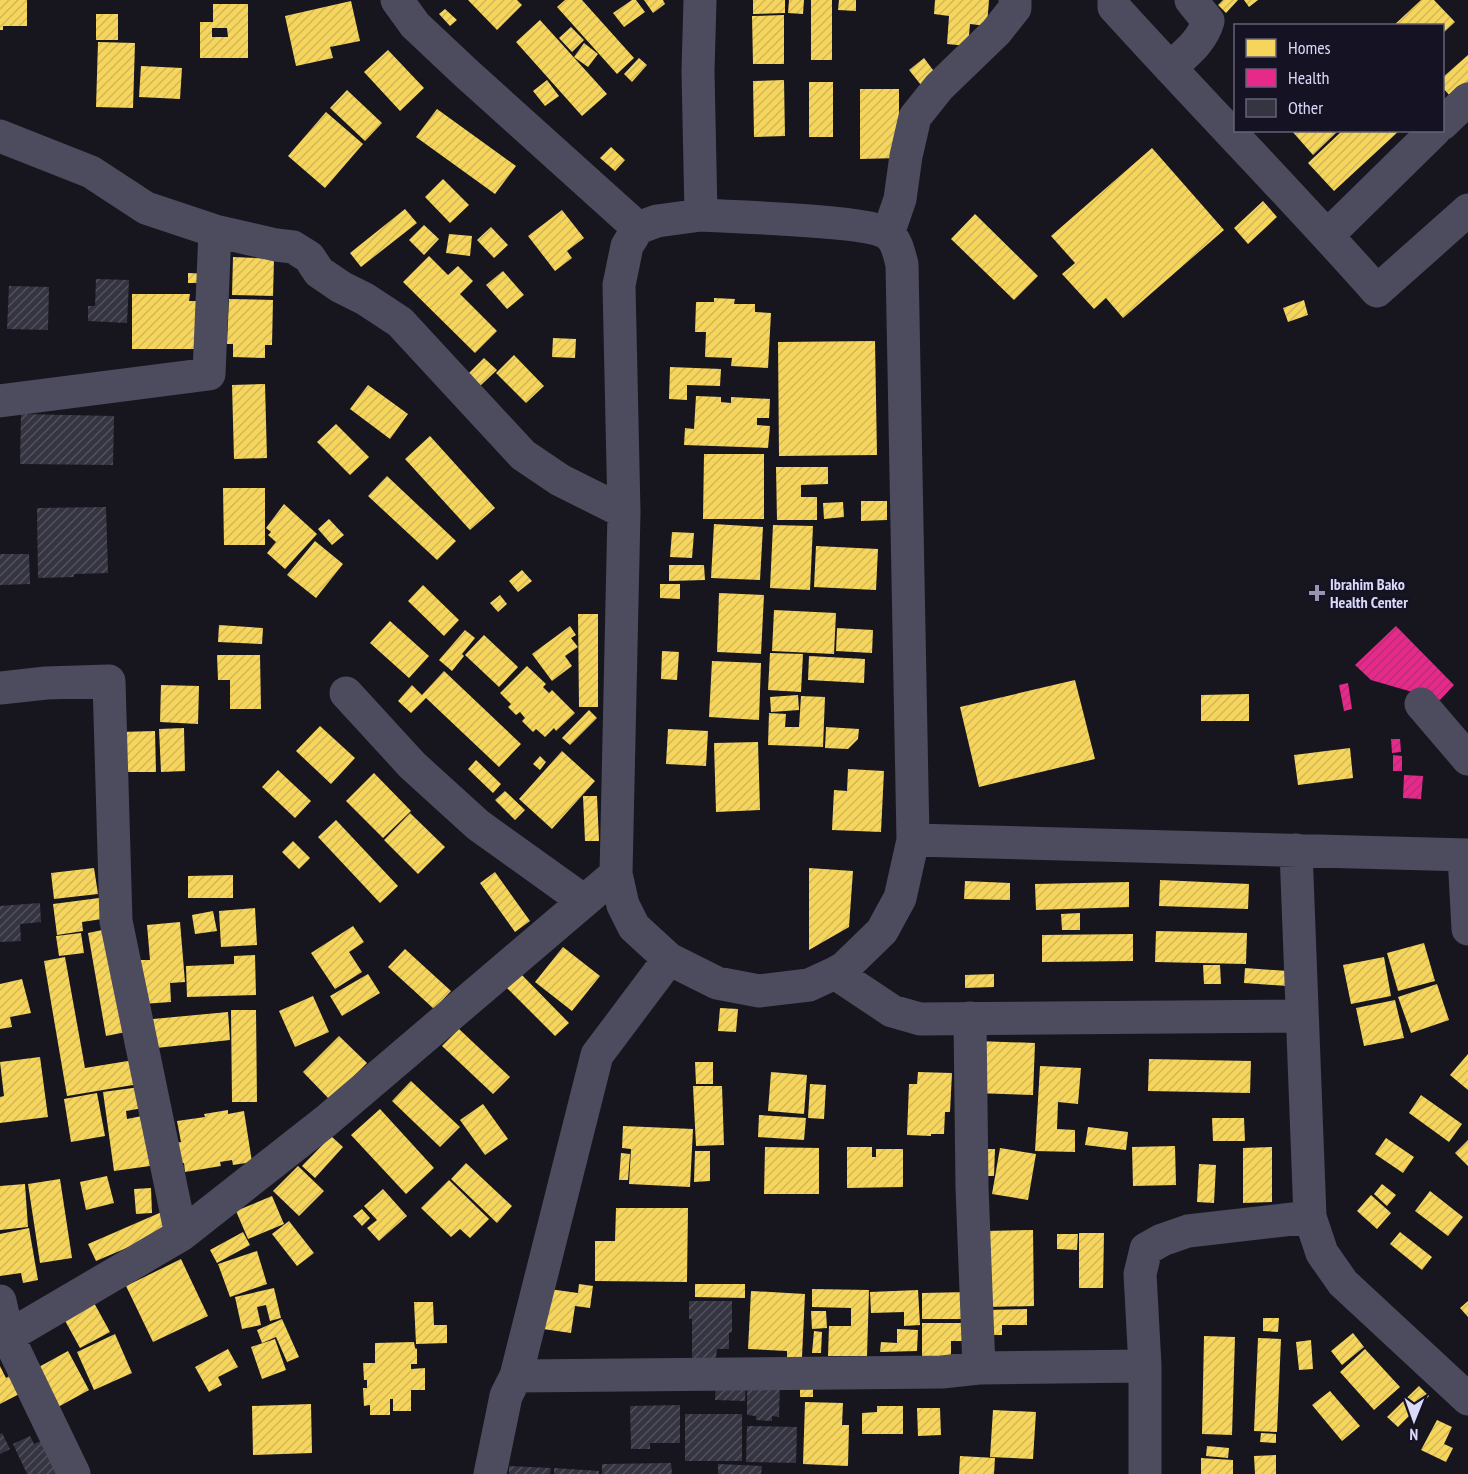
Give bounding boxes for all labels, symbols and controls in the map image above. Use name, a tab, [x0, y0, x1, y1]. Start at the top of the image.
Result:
legend	[1234, 24, 1444, 132]
text: Homes	[1288, 36, 1331, 59]
text: Health	[1288, 66, 1329, 89]
text: Other	[1288, 96, 1323, 119]
place label: Ibrahim Bako Health Center	[1330, 574, 1408, 612]
marker: Ibrahim Bako Health Center	[1308, 584, 1326, 602]
north arrow	[1384, 1390, 1444, 1450]
text: N	[1409, 1425, 1418, 1445]

